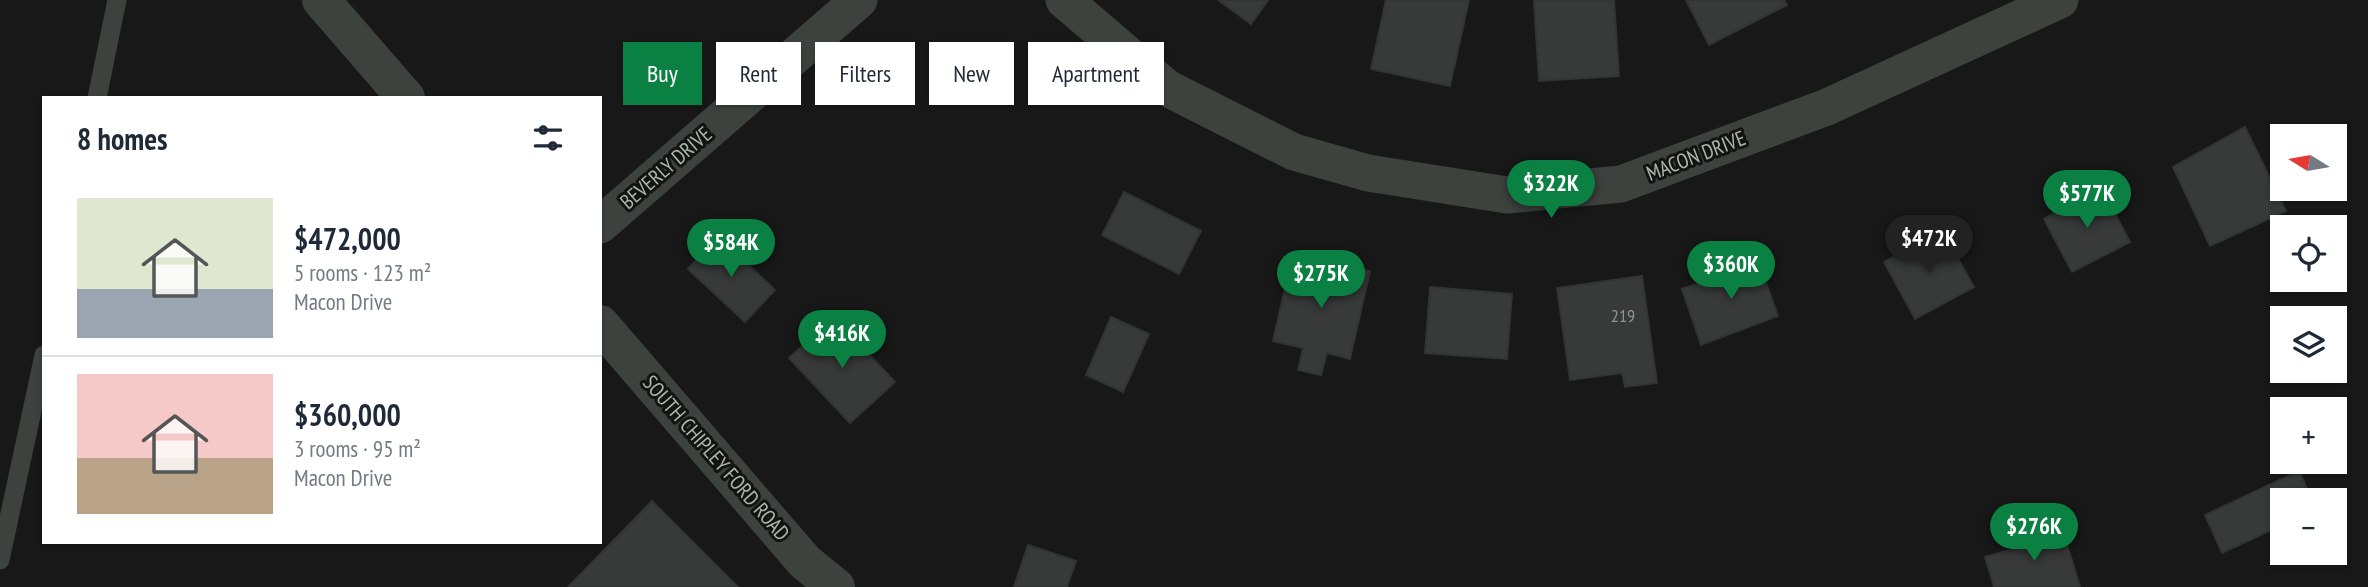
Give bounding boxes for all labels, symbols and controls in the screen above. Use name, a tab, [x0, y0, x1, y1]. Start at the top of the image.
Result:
chip: Buy	[623, 42, 702, 105]
chip: Rent	[716, 42, 801, 105]
chip: Filters	[815, 42, 915, 105]
chip: New	[929, 42, 1014, 105]
chip: Apartment	[1028, 42, 1164, 105]
text: 8 homes	[77, 119, 168, 158]
icon: filters	[529, 119, 567, 157]
street label: BEVERLY DRIVE	[614, 120, 717, 215]
street label: MACON DRIVE	[1642, 124, 1749, 187]
north arrow	[2270, 124, 2347, 201]
map controls	[2270, 124, 2347, 565]
pin: $322K	[1502, 160, 1600, 220]
text: $322K	[1523, 168, 1579, 197]
pin: $577K	[2038, 170, 2136, 230]
text: $577K	[2059, 178, 2115, 207]
button: locate	[2270, 215, 2347, 292]
pin: $472K	[1880, 216, 1978, 275]
text: $472,000	[294, 219, 401, 258]
pin: $584K	[682, 219, 780, 279]
text: $472K	[1901, 223, 1957, 252]
icon: home	[133, 226, 217, 310]
text: $584K	[703, 227, 759, 256]
pin: $360K	[1682, 242, 1780, 301]
text: $360K	[1703, 249, 1759, 278]
pin: $275K	[1272, 250, 1370, 310]
text: 5 rooms · 123 m²	[294, 258, 431, 287]
text: $275K	[1293, 258, 1349, 287]
text: Macon Drive	[294, 287, 392, 316]
house number: 219	[1611, 304, 1635, 327]
button: layers	[2270, 306, 2347, 383]
pin: $416K	[793, 310, 891, 370]
text: $416K	[814, 318, 870, 347]
street label: SOUTH CHIPLEY FORD ROAD	[637, 369, 796, 546]
text: $360,000	[294, 395, 401, 434]
button: +	[2270, 397, 2347, 474]
icon: home	[133, 402, 217, 486]
text: 3 rooms · 95 m²	[294, 434, 421, 463]
text: Macon Drive	[294, 463, 392, 492]
button: −	[2270, 488, 2347, 565]
pin: $276K	[1985, 504, 2083, 563]
text: $276K	[2006, 511, 2062, 540]

